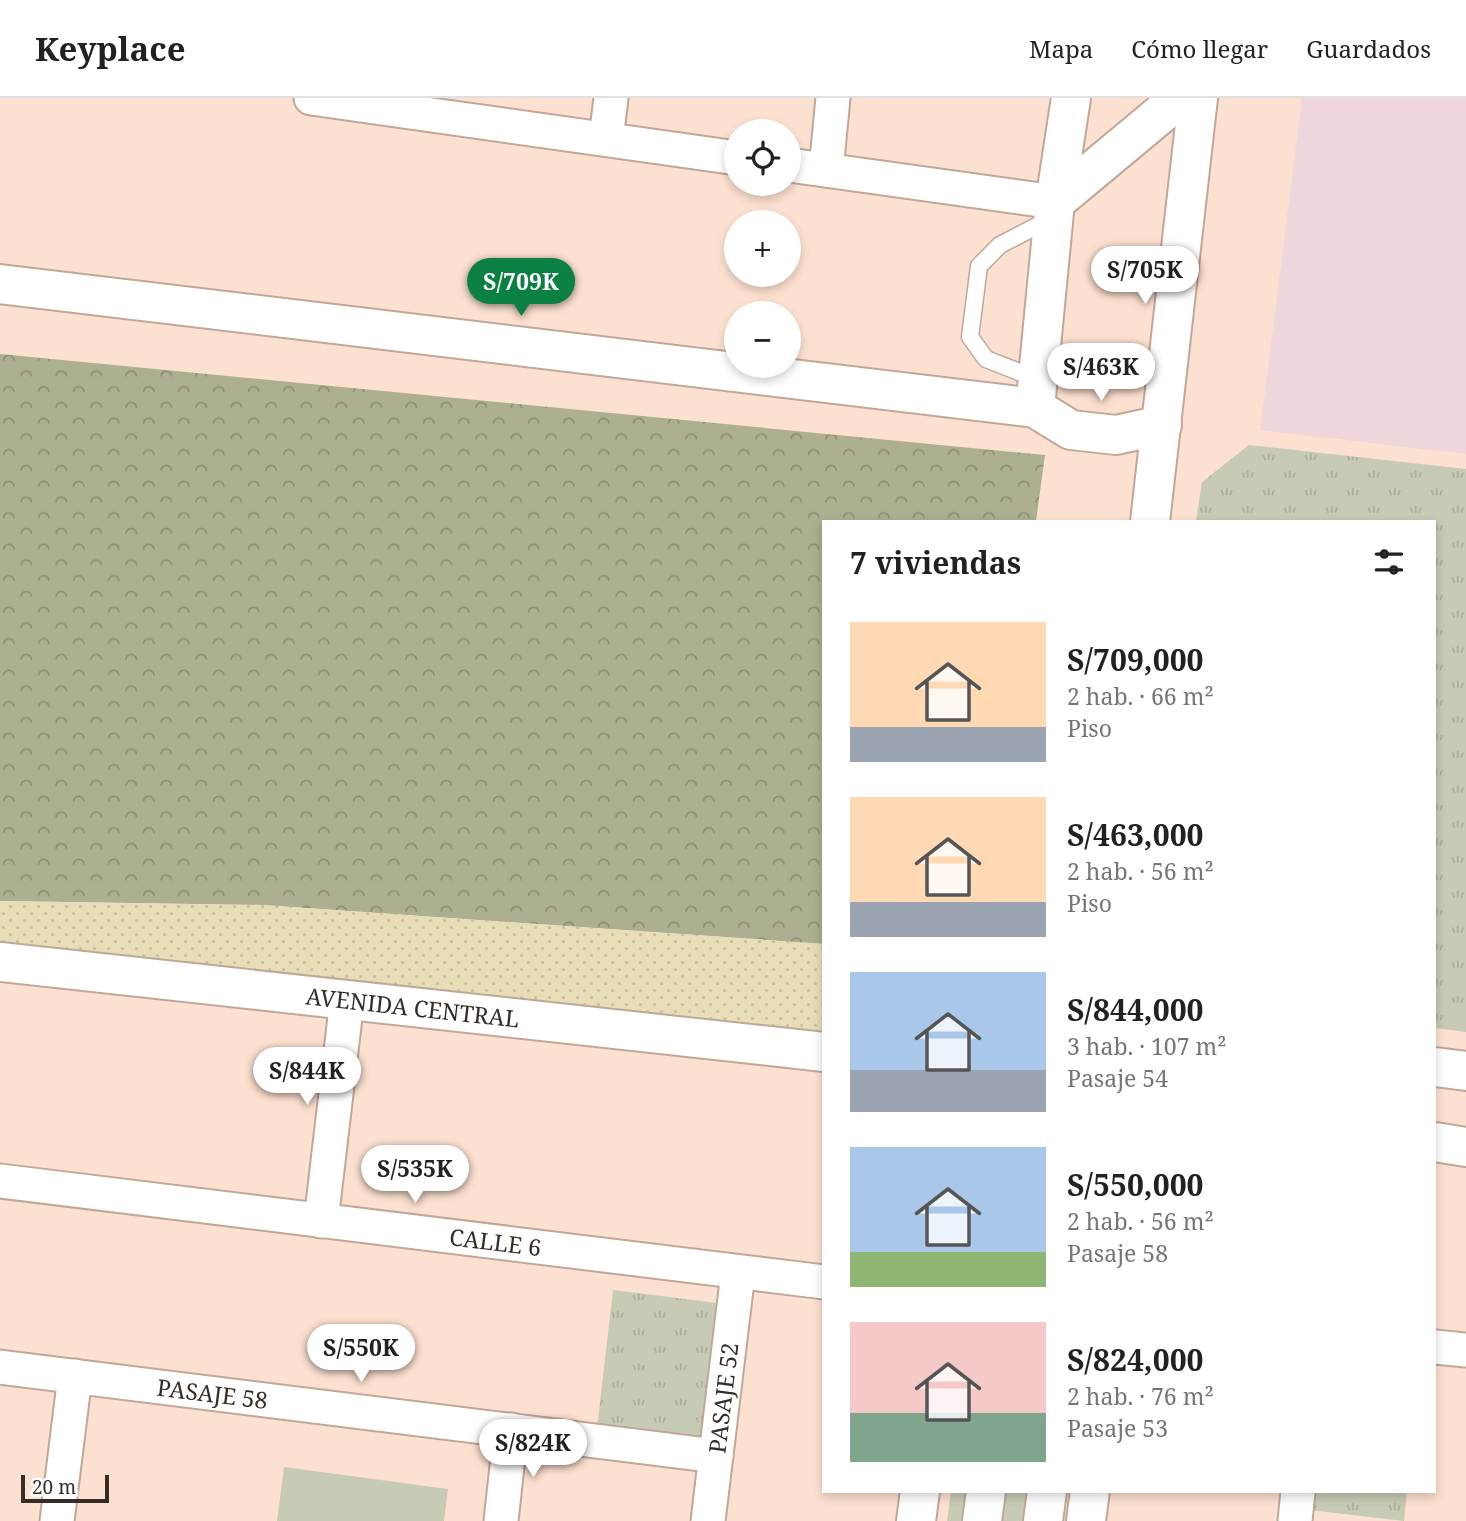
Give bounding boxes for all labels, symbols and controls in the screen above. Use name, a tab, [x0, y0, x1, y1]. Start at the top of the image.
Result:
text: Keyplace	[35, 26, 186, 71]
text: Mapa	[1029, 32, 1093, 65]
text: Cómo llegar	[1131, 32, 1268, 65]
text: Guardados	[1306, 32, 1431, 65]
map controls	[724, 119, 801, 378]
button: locate	[724, 119, 801, 196]
button: +	[724, 210, 801, 287]
pin: S/705K	[1088, 246, 1202, 306]
text: S/705K	[1107, 253, 1183, 285]
pin: S/709K	[464, 258, 578, 318]
text: S/709K	[483, 265, 559, 297]
button: −	[724, 301, 801, 378]
pin: S/463K	[1044, 344, 1158, 403]
text: S/463K	[1063, 350, 1139, 382]
text: 7 viviendas	[850, 542, 1021, 583]
icon: filters	[1370, 543, 1408, 581]
text: S/709,000	[1067, 639, 1204, 680]
icon: home	[906, 650, 990, 734]
text: 2 hab. · 66 m²	[1067, 680, 1214, 712]
text: Piso	[1067, 712, 1112, 744]
text: S/463,000	[1067, 814, 1204, 855]
icon: home	[906, 825, 990, 909]
text: 2 hab. · 56 m²	[1067, 855, 1214, 887]
text: Piso	[1067, 887, 1112, 919]
street label: AVENIDA CENTRAL	[304, 980, 521, 1035]
text: S/844,000	[1067, 989, 1204, 1030]
icon: home	[906, 1000, 990, 1084]
text: 3 hab. · 107 m²	[1067, 1030, 1226, 1062]
pin: S/844K	[250, 1048, 364, 1107]
text: S/844K	[269, 1054, 345, 1086]
text: Pasaje 54	[1067, 1062, 1168, 1094]
pin: S/535K	[358, 1146, 472, 1205]
text: S/535K	[377, 1152, 453, 1184]
text: S/550,000	[1067, 1164, 1204, 1205]
icon: home	[906, 1175, 990, 1259]
text: 2 hab. · 56 m²	[1067, 1205, 1214, 1237]
street label: CALLE 6	[448, 1220, 543, 1263]
text: Pasaje 58	[1067, 1237, 1168, 1269]
pin: S/550K	[304, 1324, 418, 1384]
text: S/550K	[323, 1331, 399, 1363]
text: S/824,000	[1067, 1339, 1204, 1380]
street label: PASAJE 52	[700, 1341, 745, 1455]
icon: home	[906, 1350, 990, 1434]
street label: PASAJE 58	[155, 1371, 270, 1416]
text: 2 hab. · 76 m²	[1067, 1380, 1214, 1412]
text: Pasaje 53	[1067, 1412, 1168, 1444]
pin: S/824K	[476, 1420, 590, 1479]
text: S/824K	[495, 1426, 571, 1458]
scale bar	[21, 1472, 108, 1504]
text: 20 m	[32, 1474, 76, 1500]

